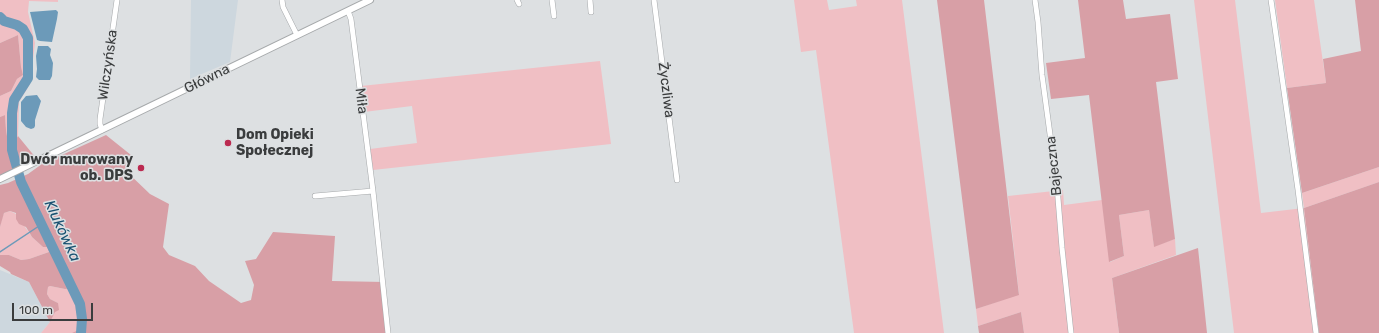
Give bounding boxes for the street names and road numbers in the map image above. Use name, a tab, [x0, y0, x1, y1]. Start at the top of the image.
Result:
street label: Wilczyńska	[95, 29, 121, 101]
street label: Główna	[181, 61, 233, 97]
street label: Życzliwa	[654, 61, 678, 119]
street label: Miła	[351, 87, 371, 115]
street label: Bajeczna	[1043, 135, 1065, 197]

